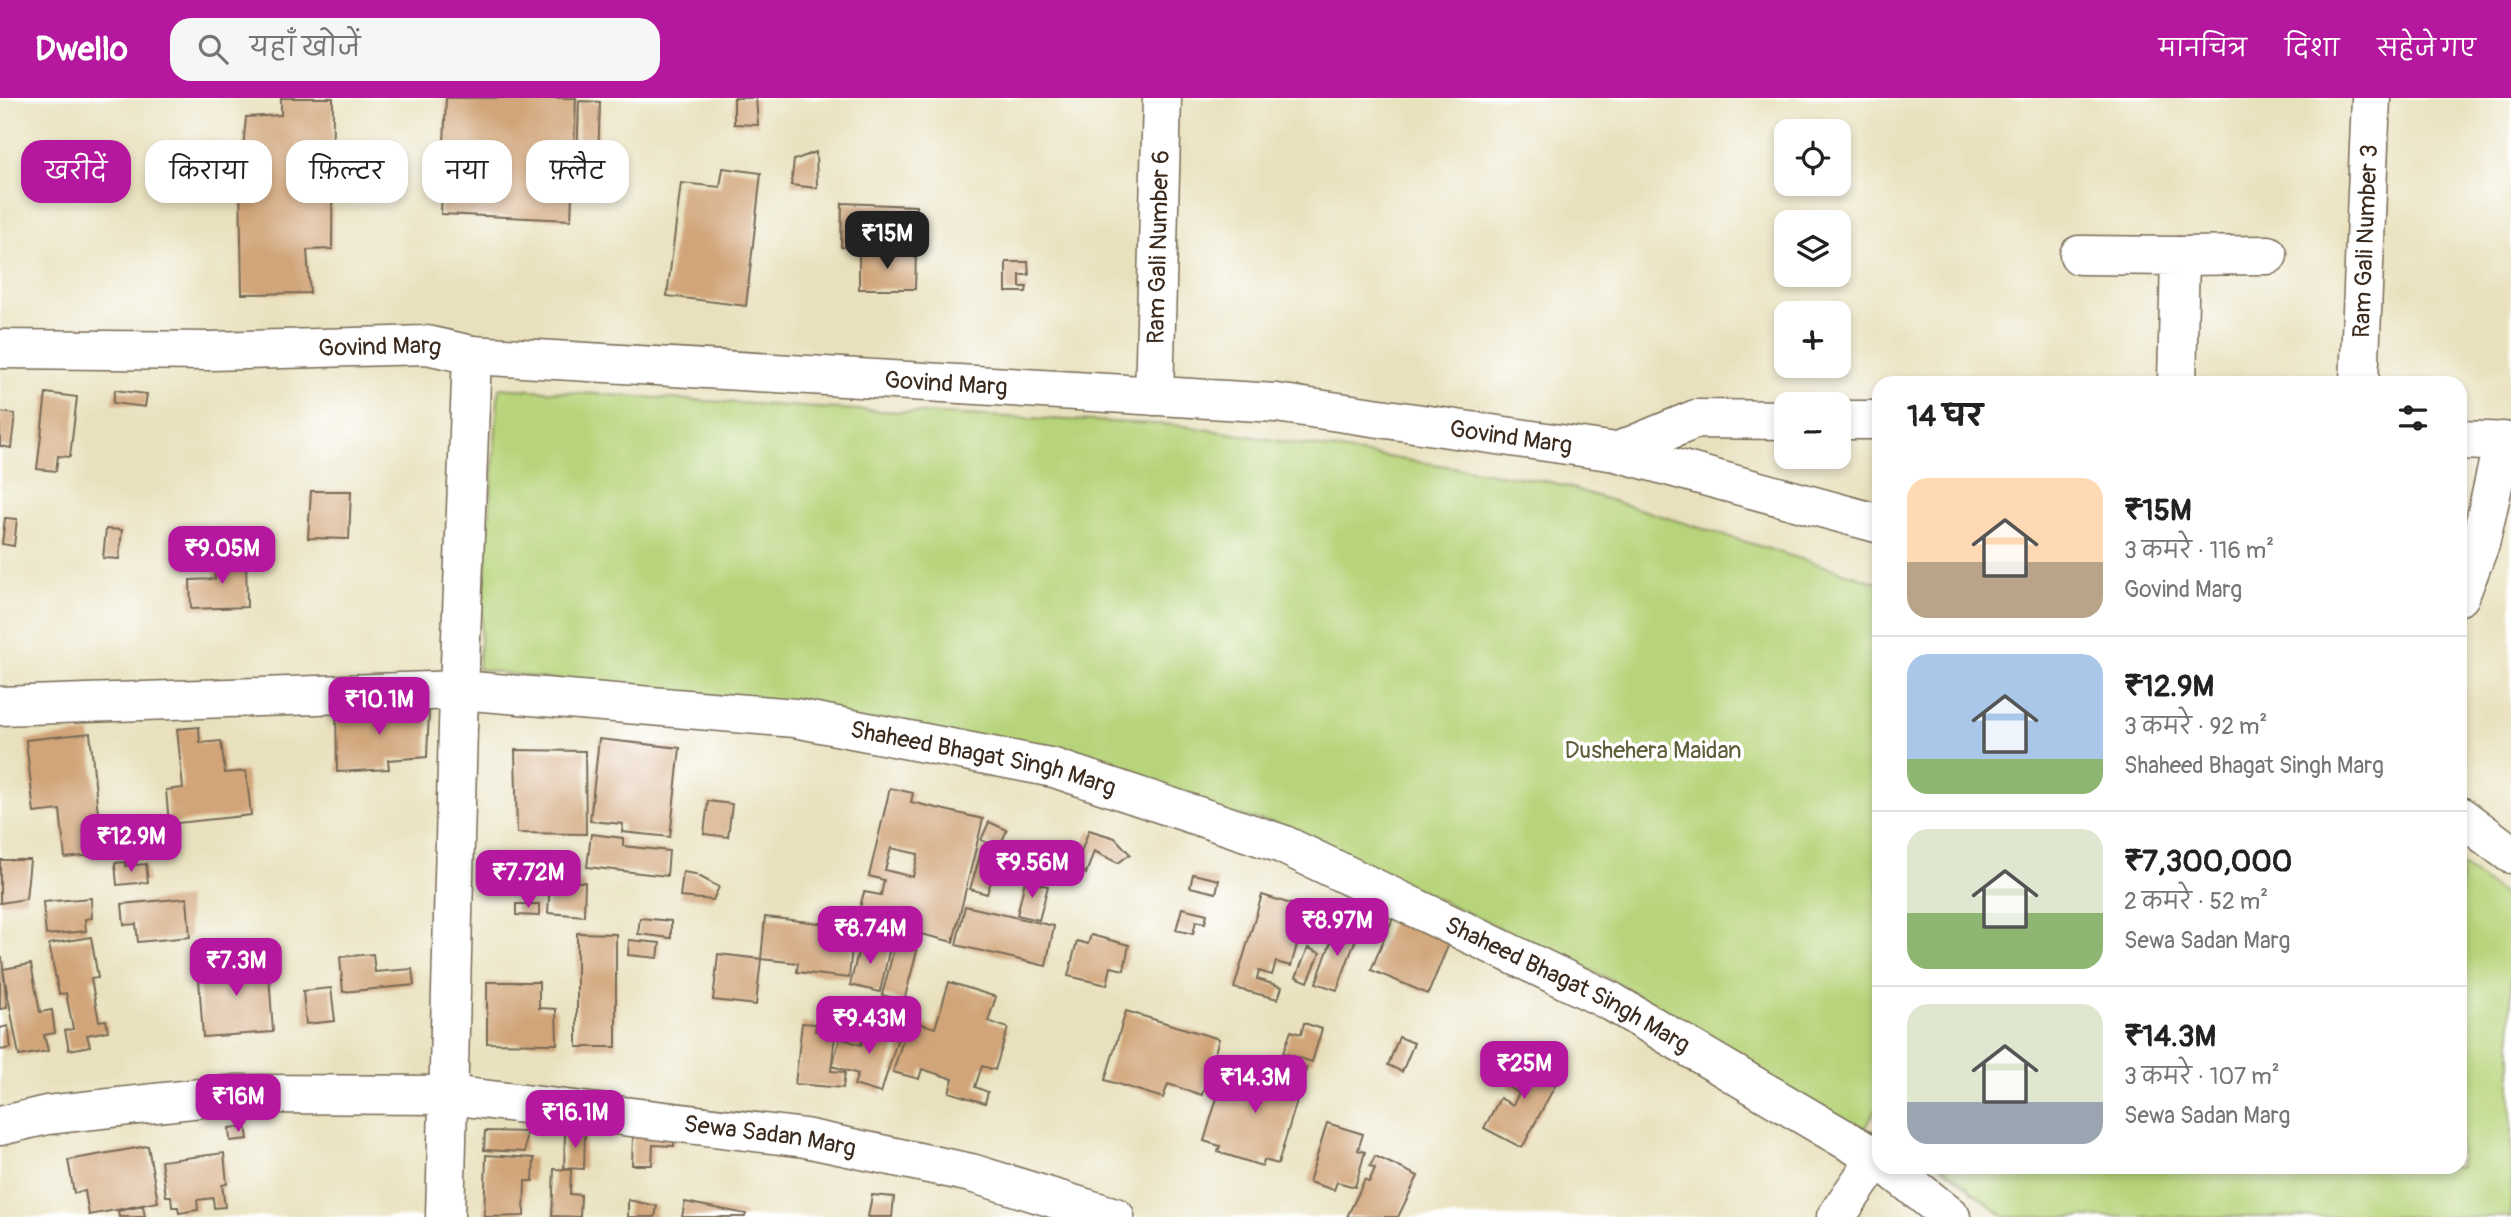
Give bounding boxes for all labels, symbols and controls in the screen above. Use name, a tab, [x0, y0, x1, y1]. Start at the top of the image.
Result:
search box	[170, 18, 660, 81]
text: Dwello	[35, 29, 128, 70]
icon: search	[194, 30, 232, 68]
text: यहाँ खोजें	[250, 32, 360, 64]
text: मानचित्र	[2159, 34, 2247, 63]
text: दिशा	[2285, 34, 2339, 63]
text: सहेजे गए	[2377, 34, 2476, 63]
map controls	[1774, 119, 1851, 469]
button: locate	[1774, 119, 1851, 196]
chip: खरीदें	[21, 140, 131, 203]
chip: किराया	[145, 140, 272, 203]
chip: फ़िल्टर	[286, 140, 408, 203]
chip: नया	[422, 140, 512, 203]
chip: फ़्लैट	[526, 140, 629, 203]
street label: Ram Gali Number 3	[2347, 144, 2384, 339]
street label: Ram Gali Number 6	[1141, 150, 1176, 345]
button: layers	[1774, 210, 1851, 287]
pin: ₹15M	[846, 212, 928, 271]
text: ₹15M	[861, 219, 913, 248]
button: +	[1774, 301, 1851, 378]
street label: Govind Marg	[318, 331, 444, 363]
street label: Govind Marg	[884, 366, 1008, 402]
button: −	[1774, 392, 1851, 469]
text: 14 घर	[1907, 398, 1983, 435]
icon: filters	[2394, 399, 2432, 437]
street label: Govind Marg	[1448, 414, 1574, 461]
text: ₹15M	[2124, 492, 2192, 529]
icon: home	[1963, 506, 2047, 590]
pin: ₹9.05M	[165, 526, 279, 586]
text: ₹9.05M	[184, 534, 260, 563]
text: 3 कमरे · 116 m²	[2124, 536, 2274, 565]
text: Govind Marg	[2124, 575, 2242, 604]
text: ₹12.9M	[2124, 668, 2214, 705]
pin: ₹10.1M	[322, 678, 436, 737]
icon: home	[1963, 682, 2047, 766]
text: ₹10.1M	[344, 685, 414, 714]
text: 3 कमरे · 92 m²	[2124, 712, 2267, 741]
street label: Shaheed Bhagat Singh Marg	[848, 715, 1120, 803]
park label: Dushehera Maidan	[1565, 736, 1742, 765]
text: Shaheed Bhagat Singh Marg	[2124, 751, 2384, 780]
pin: ₹12.9M	[74, 814, 188, 874]
text: ₹12.9M	[96, 822, 166, 851]
pin: ₹9.56M	[975, 840, 1089, 900]
text: ₹7,300,000	[2124, 843, 2292, 880]
text: ₹9.56M	[995, 848, 1069, 877]
pin: ₹7.72M	[471, 850, 585, 910]
icon: home	[1963, 857, 2047, 941]
text: ₹7.72M	[492, 858, 564, 887]
text: 2 कमरे · 52 m²	[2124, 887, 2268, 916]
pin: ₹8.97M	[1280, 898, 1394, 958]
pin: ₹8.74M	[813, 906, 927, 966]
text: ₹8.97M	[1301, 906, 1373, 935]
street label: Shaheed Bhagat Singh Marg	[1440, 910, 1695, 1060]
text: ₹8.74M	[834, 914, 906, 943]
text: Sewa Sadan Marg	[2124, 926, 2290, 955]
pin: ₹7.3M	[187, 939, 285, 998]
text: ₹7.3M	[206, 946, 266, 975]
pin: ₹9.43M	[812, 996, 926, 1056]
text: ₹9.43M	[832, 1004, 906, 1033]
text: ₹14.3M	[2124, 1018, 2216, 1055]
icon: home	[1963, 1032, 2047, 1116]
pin: ₹25M	[1483, 1042, 1565, 1101]
text: ₹25M	[1496, 1049, 1552, 1078]
pin: ₹14.3M	[1198, 1056, 1312, 1115]
text: 3 कमरे · 107 m²	[2124, 1062, 2280, 1091]
text: ₹14.3M	[1220, 1063, 1290, 1092]
pin: ₹16M	[197, 1074, 279, 1134]
text: ₹16M	[212, 1082, 264, 1111]
pin: ₹16.1M	[518, 1090, 632, 1150]
text: ₹16.1M	[542, 1098, 608, 1127]
text: Sewa Sadan Marg	[2124, 1101, 2290, 1130]
street label: Sewa Sadan Marg	[682, 1109, 859, 1163]

